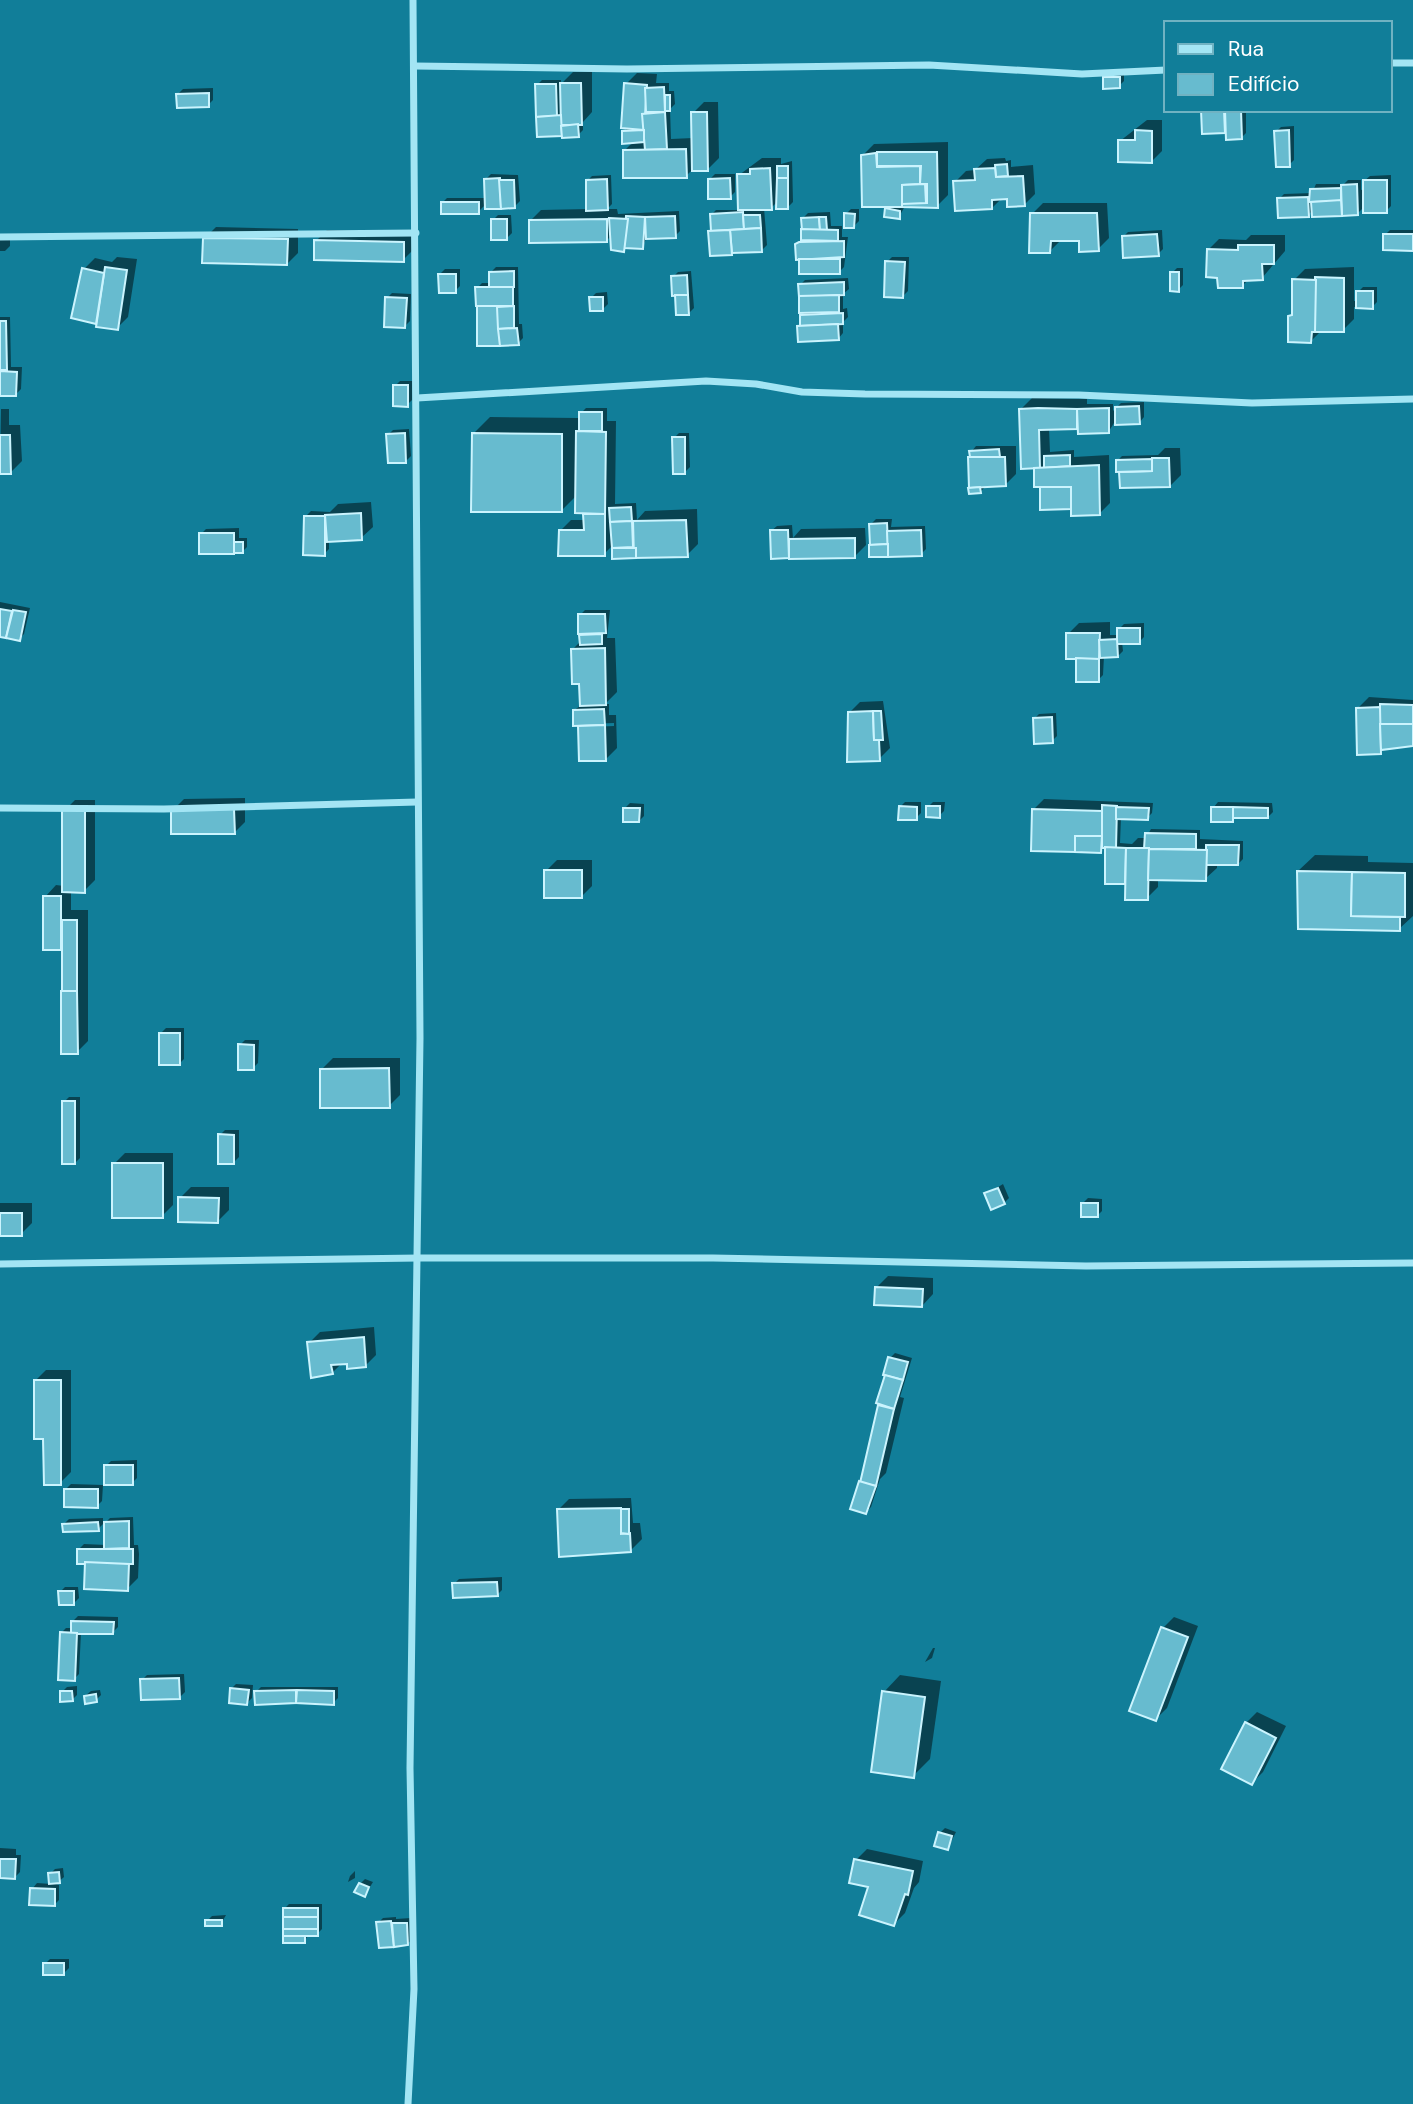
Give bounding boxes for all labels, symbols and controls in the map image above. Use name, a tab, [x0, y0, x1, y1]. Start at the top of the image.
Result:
legend	[1164, 21, 1392, 112]
text: Rua	[1228, 35, 1264, 63]
text: Edifício	[1228, 70, 1299, 98]

